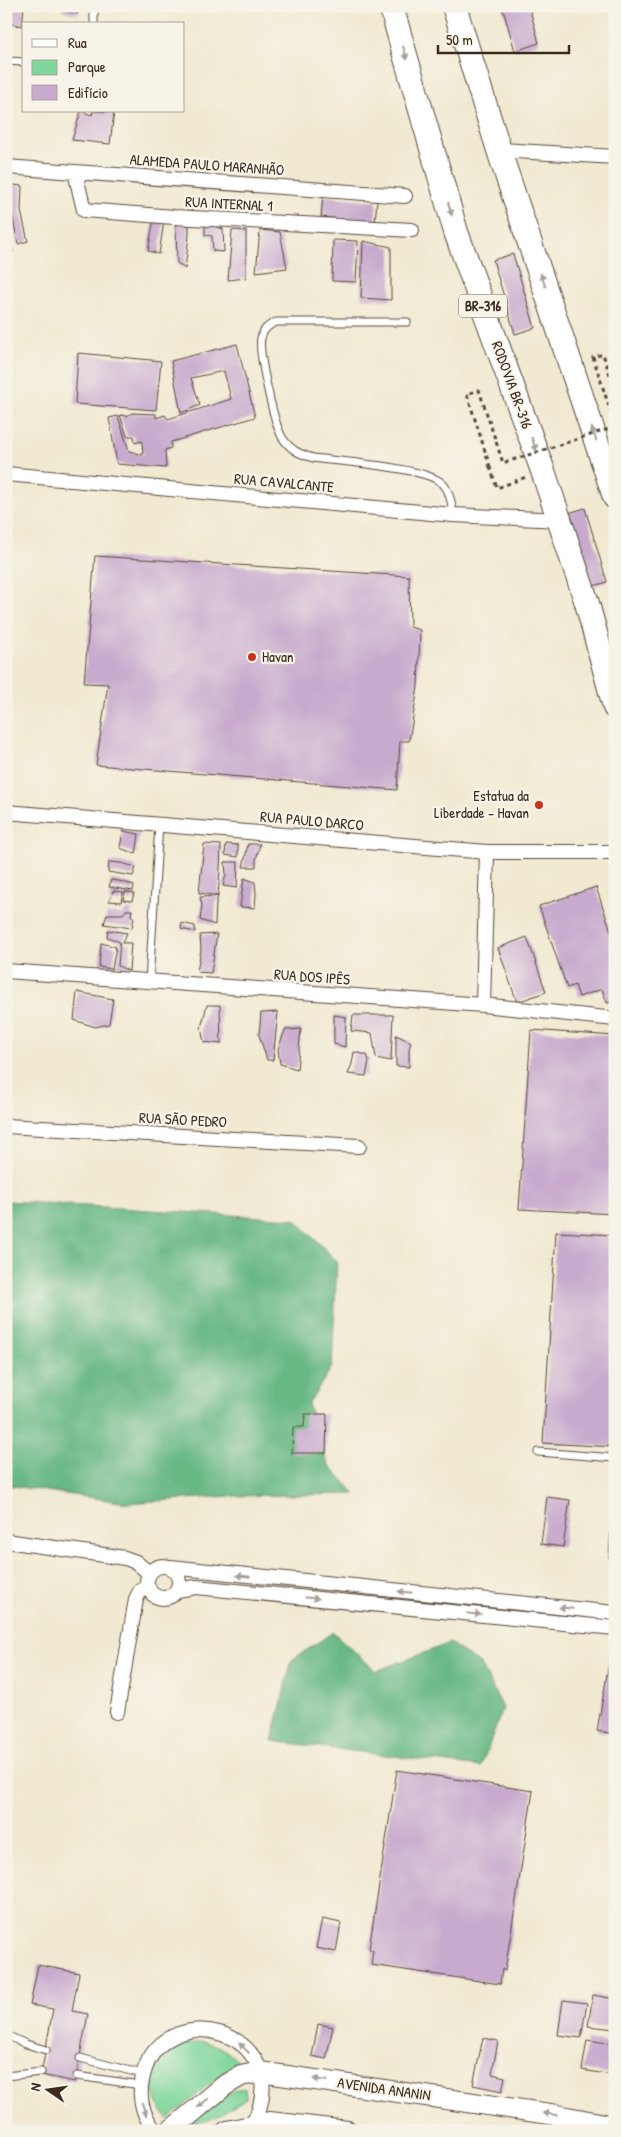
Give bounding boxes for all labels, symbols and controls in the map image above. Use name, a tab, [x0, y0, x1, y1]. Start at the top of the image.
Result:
legend	[22, 22, 185, 112]
scale bar	[438, 22, 570, 54]
text: 50 m	[446, 29, 473, 50]
text: Rua	[68, 32, 87, 53]
one-way arrow	[401, 46, 409, 61]
text: Parque	[68, 56, 106, 77]
text: Edifício	[68, 82, 108, 103]
street label: ALAMEDA PAULO MARANHÃO	[129, 149, 285, 180]
street label: RUA INTERNAL 1	[185, 191, 273, 216]
one-way arrow	[446, 202, 454, 217]
one-way arrow	[538, 272, 546, 287]
road number: BR-316	[459, 294, 507, 318]
street label: RODOVIA BR-316	[487, 338, 538, 432]
one-way arrow	[590, 426, 598, 441]
one-way arrow	[531, 437, 538, 452]
street label: RUA CAVALCANTE	[233, 468, 335, 497]
place label: Havan	[262, 646, 294, 667]
marker: Havan	[246, 651, 258, 663]
place label: Estatua da Liberdade - Havan	[434, 785, 529, 823]
marker: Estatua da Liberdade - Havan	[533, 799, 545, 811]
street label: RUA PAULO DARCO	[259, 806, 365, 835]
street label: RUA DOS IPÊS	[273, 963, 351, 990]
street label: RUA SÃO PEDRO	[139, 1107, 227, 1132]
one-way arrow	[235, 1571, 251, 1579]
one-way arrow	[396, 1588, 412, 1596]
one-way arrow	[305, 1594, 321, 1602]
one-way arrow	[558, 1604, 574, 1612]
one-way arrow	[467, 1610, 483, 1618]
one-way arrow	[239, 2042, 251, 2054]
north arrow	[22, 2064, 72, 2114]
street label: AVENIDA ANANIN	[336, 2072, 432, 2105]
one-way arrow	[311, 2076, 327, 2084]
text: N	[25, 2081, 45, 2093]
one-way arrow	[198, 2097, 210, 2109]
one-way arrow	[141, 2102, 149, 2117]
one-way arrow	[541, 2110, 557, 2118]

